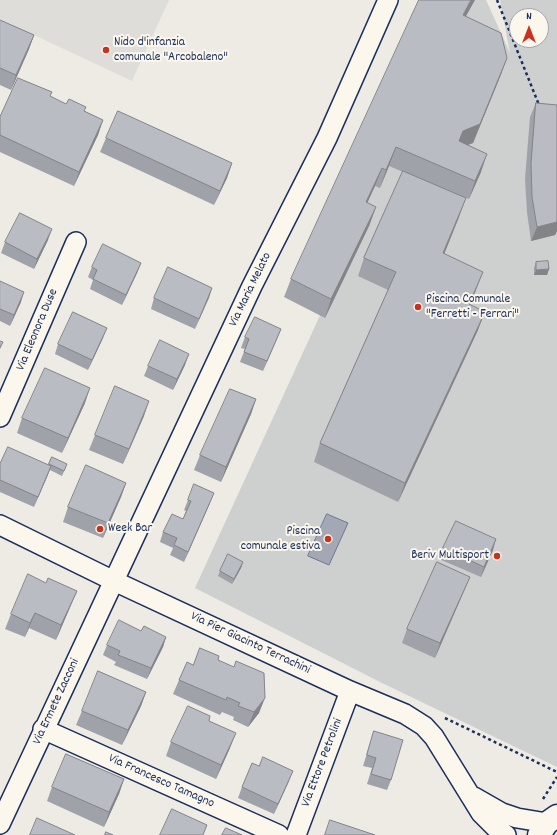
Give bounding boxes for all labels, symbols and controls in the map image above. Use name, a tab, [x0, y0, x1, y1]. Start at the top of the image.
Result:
north arrow	[509, 8, 549, 48]
text: N	[526, 9, 532, 25]
place label: Nido d'infanzia comunale "Arcobaleno"	[114, 35, 228, 66]
marker: Nido d'infanzia comunale "Arcobaleno"	[101, 45, 111, 55]
street label: Via Maria Melato	[226, 250, 276, 330]
street label: Via Eleonora Duse	[14, 287, 62, 373]
place label: Piscina Comunale "Ferretti - Ferrari"	[426, 292, 519, 323]
marker: Piscina Comunale "Ferretti - Ferrari"	[413, 302, 423, 312]
place label: Week Bar	[108, 521, 152, 537]
marker: Week Bar	[95, 524, 105, 534]
place label: Piscina comunale estiva	[241, 524, 320, 555]
marker: Piscina comunale estiva	[323, 534, 333, 544]
place label: Beriv Multisport	[411, 548, 489, 564]
marker: Beriv Multisport	[492, 551, 502, 561]
street label: Via Pier Giacinto Terrachini	[188, 609, 312, 679]
street label: Via Ermete Zacconi	[30, 657, 84, 747]
street label: Via Ettore Petrolini	[299, 717, 347, 809]
street label: Via Francesco Tamagno	[105, 752, 217, 812]

